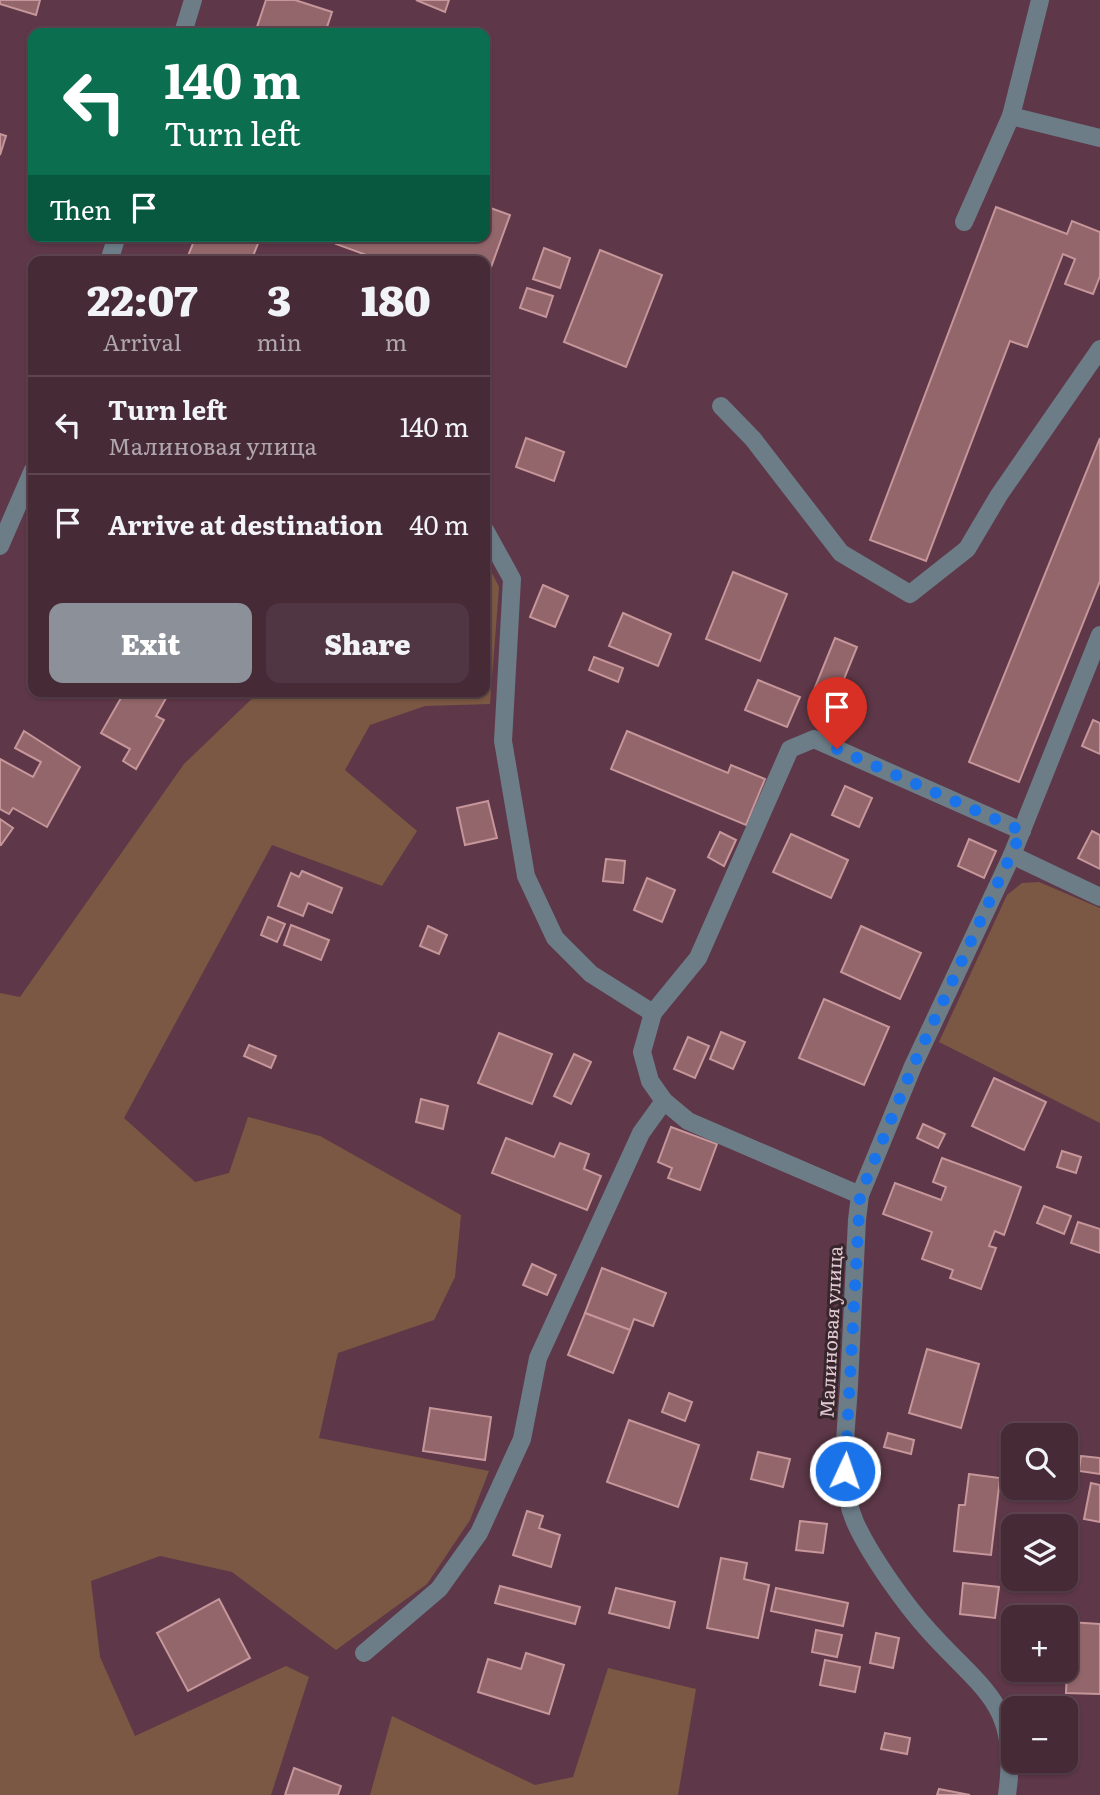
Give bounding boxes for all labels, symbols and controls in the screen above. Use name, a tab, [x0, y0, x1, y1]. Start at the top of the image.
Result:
text: 140 m	[164, 41, 301, 114]
icon: left	[49, 56, 140, 147]
text: Turn left	[164, 108, 301, 156]
text: Then	[49, 189, 111, 228]
icon: arrive	[125, 189, 163, 227]
text: 22:07	[87, 267, 197, 329]
text: 3	[267, 267, 291, 329]
text: 180	[361, 267, 431, 329]
text: Arrival	[103, 324, 182, 358]
text: min	[257, 324, 302, 358]
text: m	[385, 324, 407, 358]
text: Turn left	[108, 389, 227, 428]
icon: left	[49, 406, 87, 444]
text: 140 m	[400, 406, 469, 445]
text: Малиновая улица	[108, 428, 317, 462]
icon: arrive	[49, 504, 87, 542]
text: Arrive at destination	[108, 504, 383, 543]
text: 40 m	[409, 504, 469, 543]
button: Exit	[49, 603, 252, 683]
button: Share	[266, 603, 469, 683]
pin	[807, 677, 867, 749]
icon: arrive	[818, 688, 856, 726]
street label: Малиновая улица	[812, 1244, 849, 1419]
map controls	[1001, 1423, 1078, 1773]
button: search	[1001, 1423, 1078, 1500]
position arrow	[808, 1434, 882, 1508]
button: layers	[1001, 1514, 1078, 1591]
button: +	[1001, 1605, 1078, 1682]
button: −	[1001, 1696, 1078, 1773]

